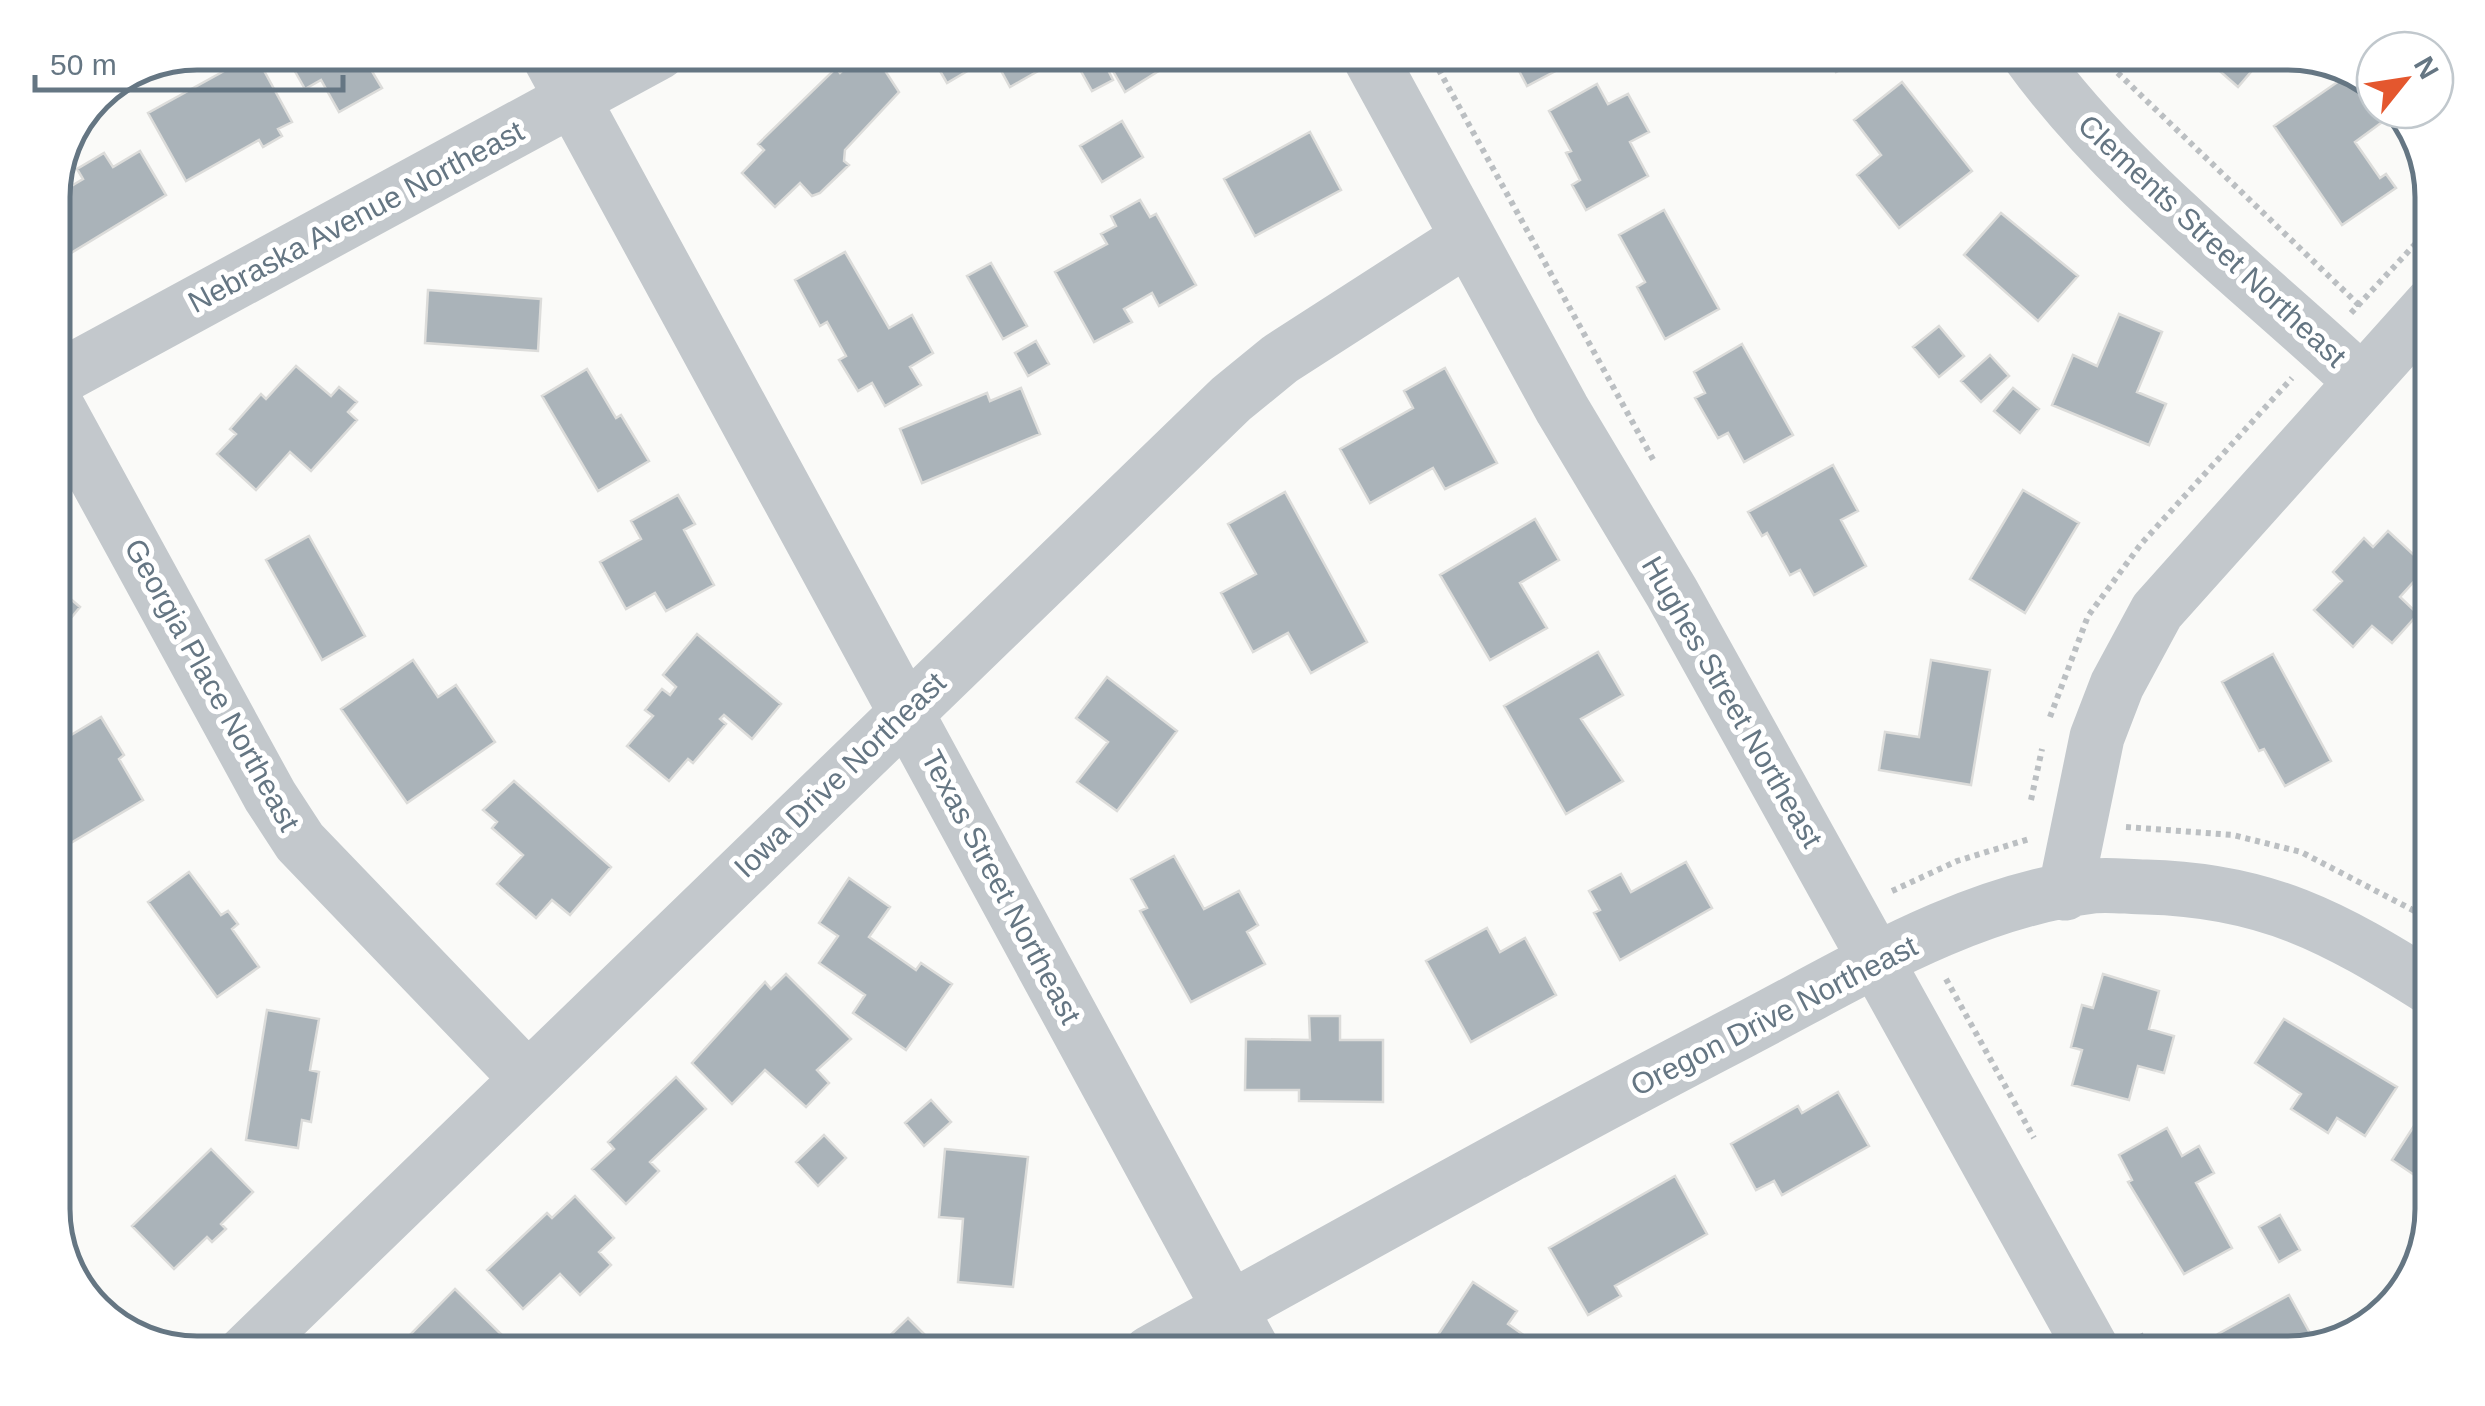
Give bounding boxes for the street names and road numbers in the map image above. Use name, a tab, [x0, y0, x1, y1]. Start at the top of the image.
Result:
street label: Clements Street Northeast	[2072, 108, 2353, 374]
street label: Nebraska Avenue Northeast	[183, 114, 530, 319]
street label: Georgia Place Northeast	[118, 533, 307, 837]
street label: Hughes Street Northeast	[1636, 551, 1830, 854]
street label: Iowa Drive Northeast	[727, 665, 952, 884]
street label: Texas Street Northeast	[915, 744, 1088, 1030]
street label: Oregon Drive Northeast	[1625, 929, 1923, 1102]

